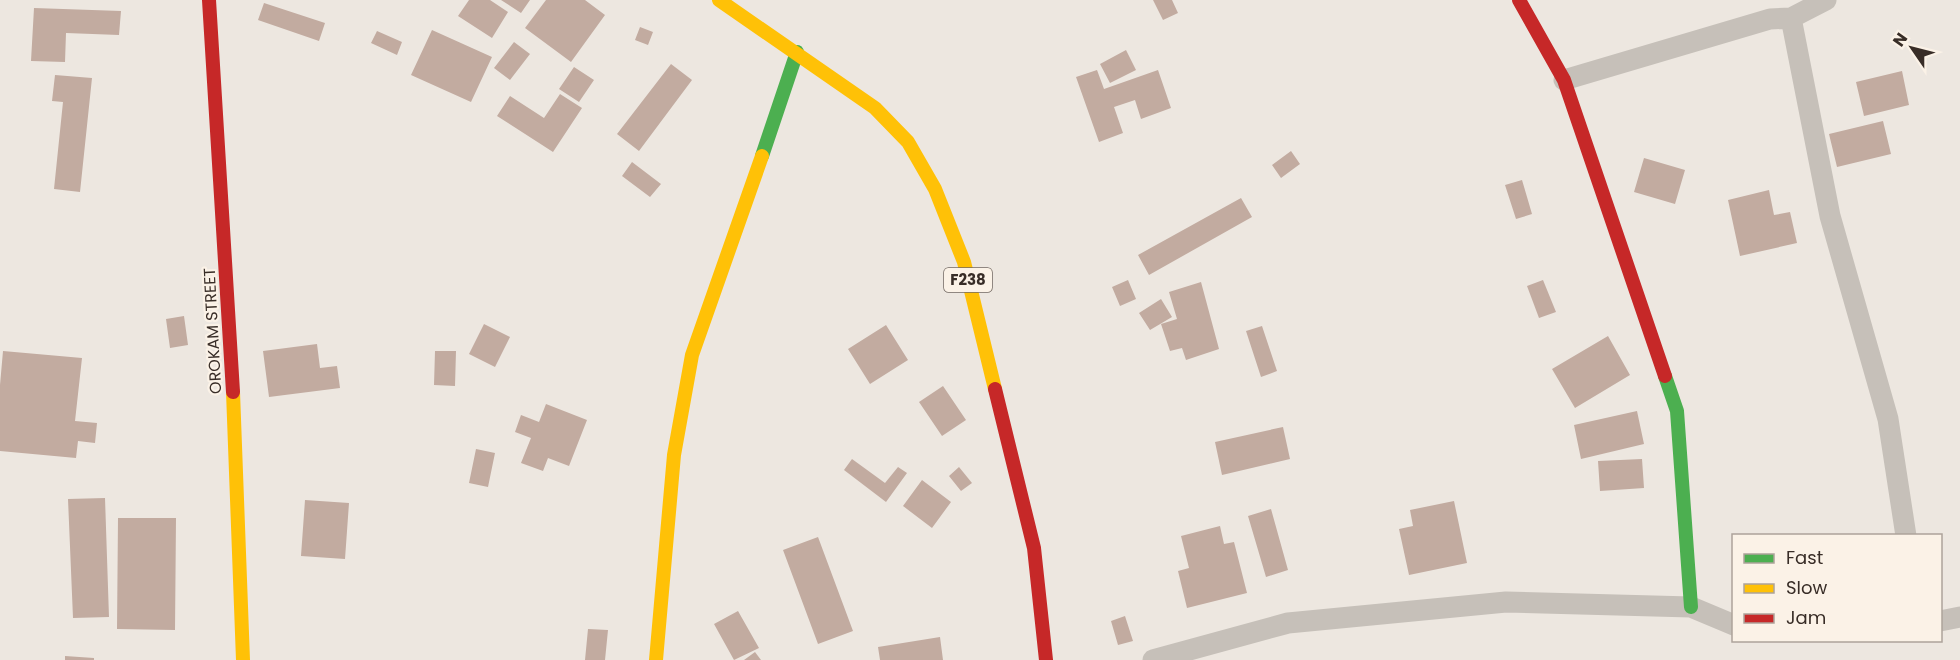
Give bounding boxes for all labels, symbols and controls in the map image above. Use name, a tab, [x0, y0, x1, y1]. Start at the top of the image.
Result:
north arrow	[1882, 18, 1942, 78]
text: N	[1887, 28, 1913, 51]
street label: OROKAM STREET	[198, 267, 227, 395]
road number: F238	[944, 268, 992, 292]
legend	[1732, 534, 1942, 642]
text: Fast	[1786, 545, 1823, 570]
text: Slow	[1786, 575, 1828, 600]
text: Jam	[1786, 605, 1826, 630]

